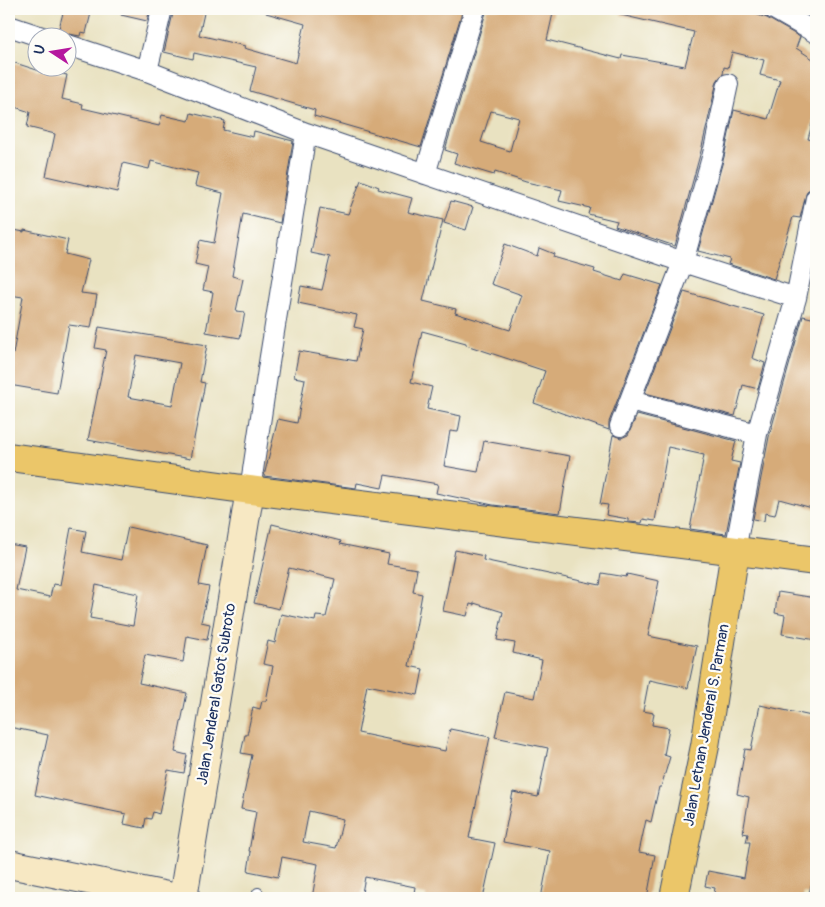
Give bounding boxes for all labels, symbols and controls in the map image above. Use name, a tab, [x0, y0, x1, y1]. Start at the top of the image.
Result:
north arrow	[28, 28, 78, 78]
text: U	[30, 43, 49, 56]
street label: Jalan Jenderal Gatot Subroto	[193, 602, 240, 786]
street label: Jalan Letnan Jenderal S. Parman	[679, 622, 734, 828]

